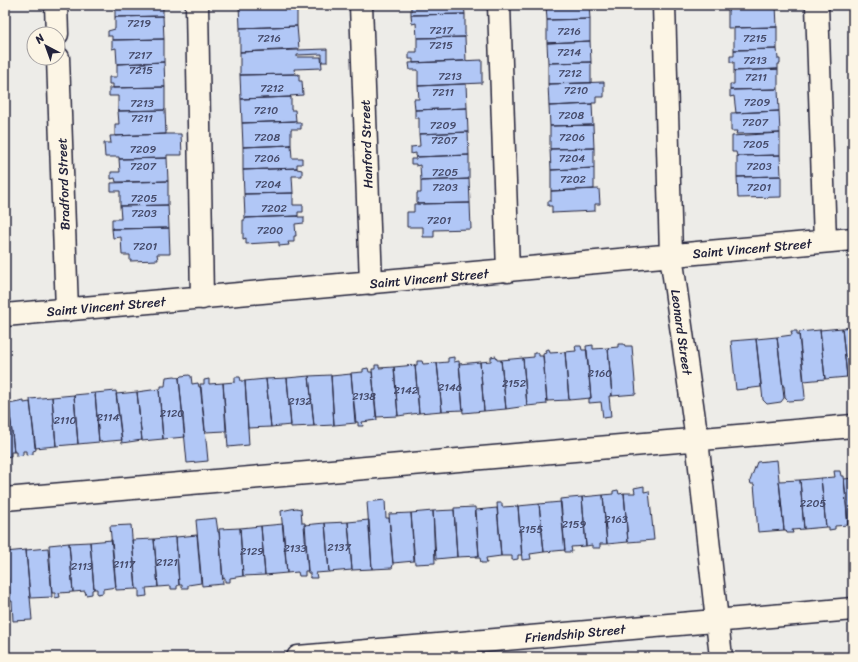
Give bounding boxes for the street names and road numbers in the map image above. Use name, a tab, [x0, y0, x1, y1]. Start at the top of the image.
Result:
street label: Hanford Street	[353, 99, 380, 189]
street label: Bradford Street	[50, 137, 77, 231]
street label: Saint Vincent Street	[692, 232, 813, 265]
street label: Saint Vincent Street	[369, 262, 490, 295]
street label: Leonard Street	[664, 288, 699, 377]
street label: Saint Vincent Street	[46, 290, 167, 323]
street label: Friendship Street	[524, 618, 627, 649]

